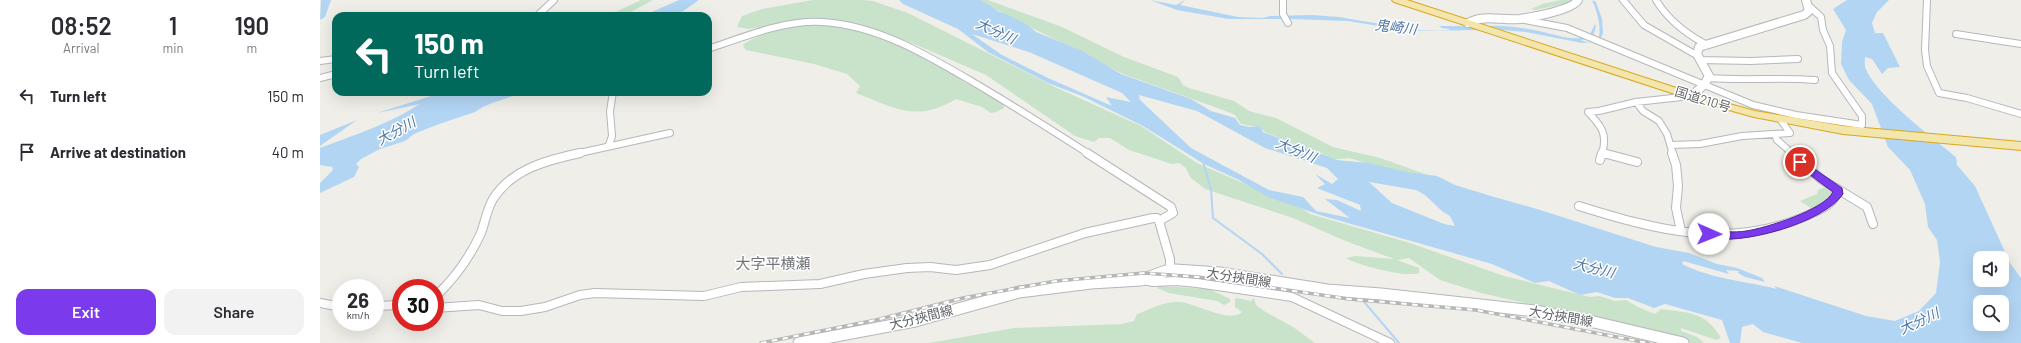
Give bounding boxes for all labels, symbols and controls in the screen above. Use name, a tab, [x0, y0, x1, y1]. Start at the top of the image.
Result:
text: 08:52	[51, 11, 112, 40]
text: 1	[169, 11, 177, 40]
text: 190	[234, 11, 269, 40]
water label: 大分川	[974, 14, 1021, 48]
water label: 鬼崎川	[1374, 16, 1420, 38]
text: 150 m	[414, 26, 484, 60]
icon: left	[348, 28, 400, 80]
text: Arrival	[63, 40, 99, 56]
text: min	[163, 40, 184, 56]
text: m	[246, 40, 257, 56]
text: Turn left	[414, 60, 480, 82]
street label: 国道210号	[1673, 83, 1733, 115]
icon: left	[16, 85, 38, 107]
text: Turn left	[50, 87, 106, 105]
text: 150 m	[267, 87, 304, 105]
water label: 大分川	[373, 112, 420, 148]
water label: 大分川	[1274, 134, 1321, 166]
icon: arrive	[16, 141, 38, 163]
text: Arrive at destination	[50, 143, 186, 161]
text: 40 m	[272, 143, 304, 161]
pin	[1783, 145, 1817, 179]
icon: arrive	[1789, 151, 1811, 173]
position arrow	[1688, 213, 1730, 255]
map controls	[1973, 251, 2009, 331]
button: sound	[1973, 251, 2009, 287]
district label: 大字平横瀬	[735, 254, 811, 272]
water label: 大分川	[1572, 254, 1618, 281]
street label: 大分挾間線	[1206, 264, 1272, 290]
speed limit sign: 30	[392, 279, 444, 331]
text: 26	[347, 288, 369, 312]
button: Exit	[16, 289, 156, 335]
button: Share	[164, 289, 304, 335]
button: search	[1973, 295, 2009, 331]
street label: 大分挾間線	[888, 301, 954, 333]
street label: 大分挾間線	[1528, 302, 1594, 330]
water label: 大分川	[1896, 303, 1943, 337]
text: km/h	[347, 309, 369, 321]

